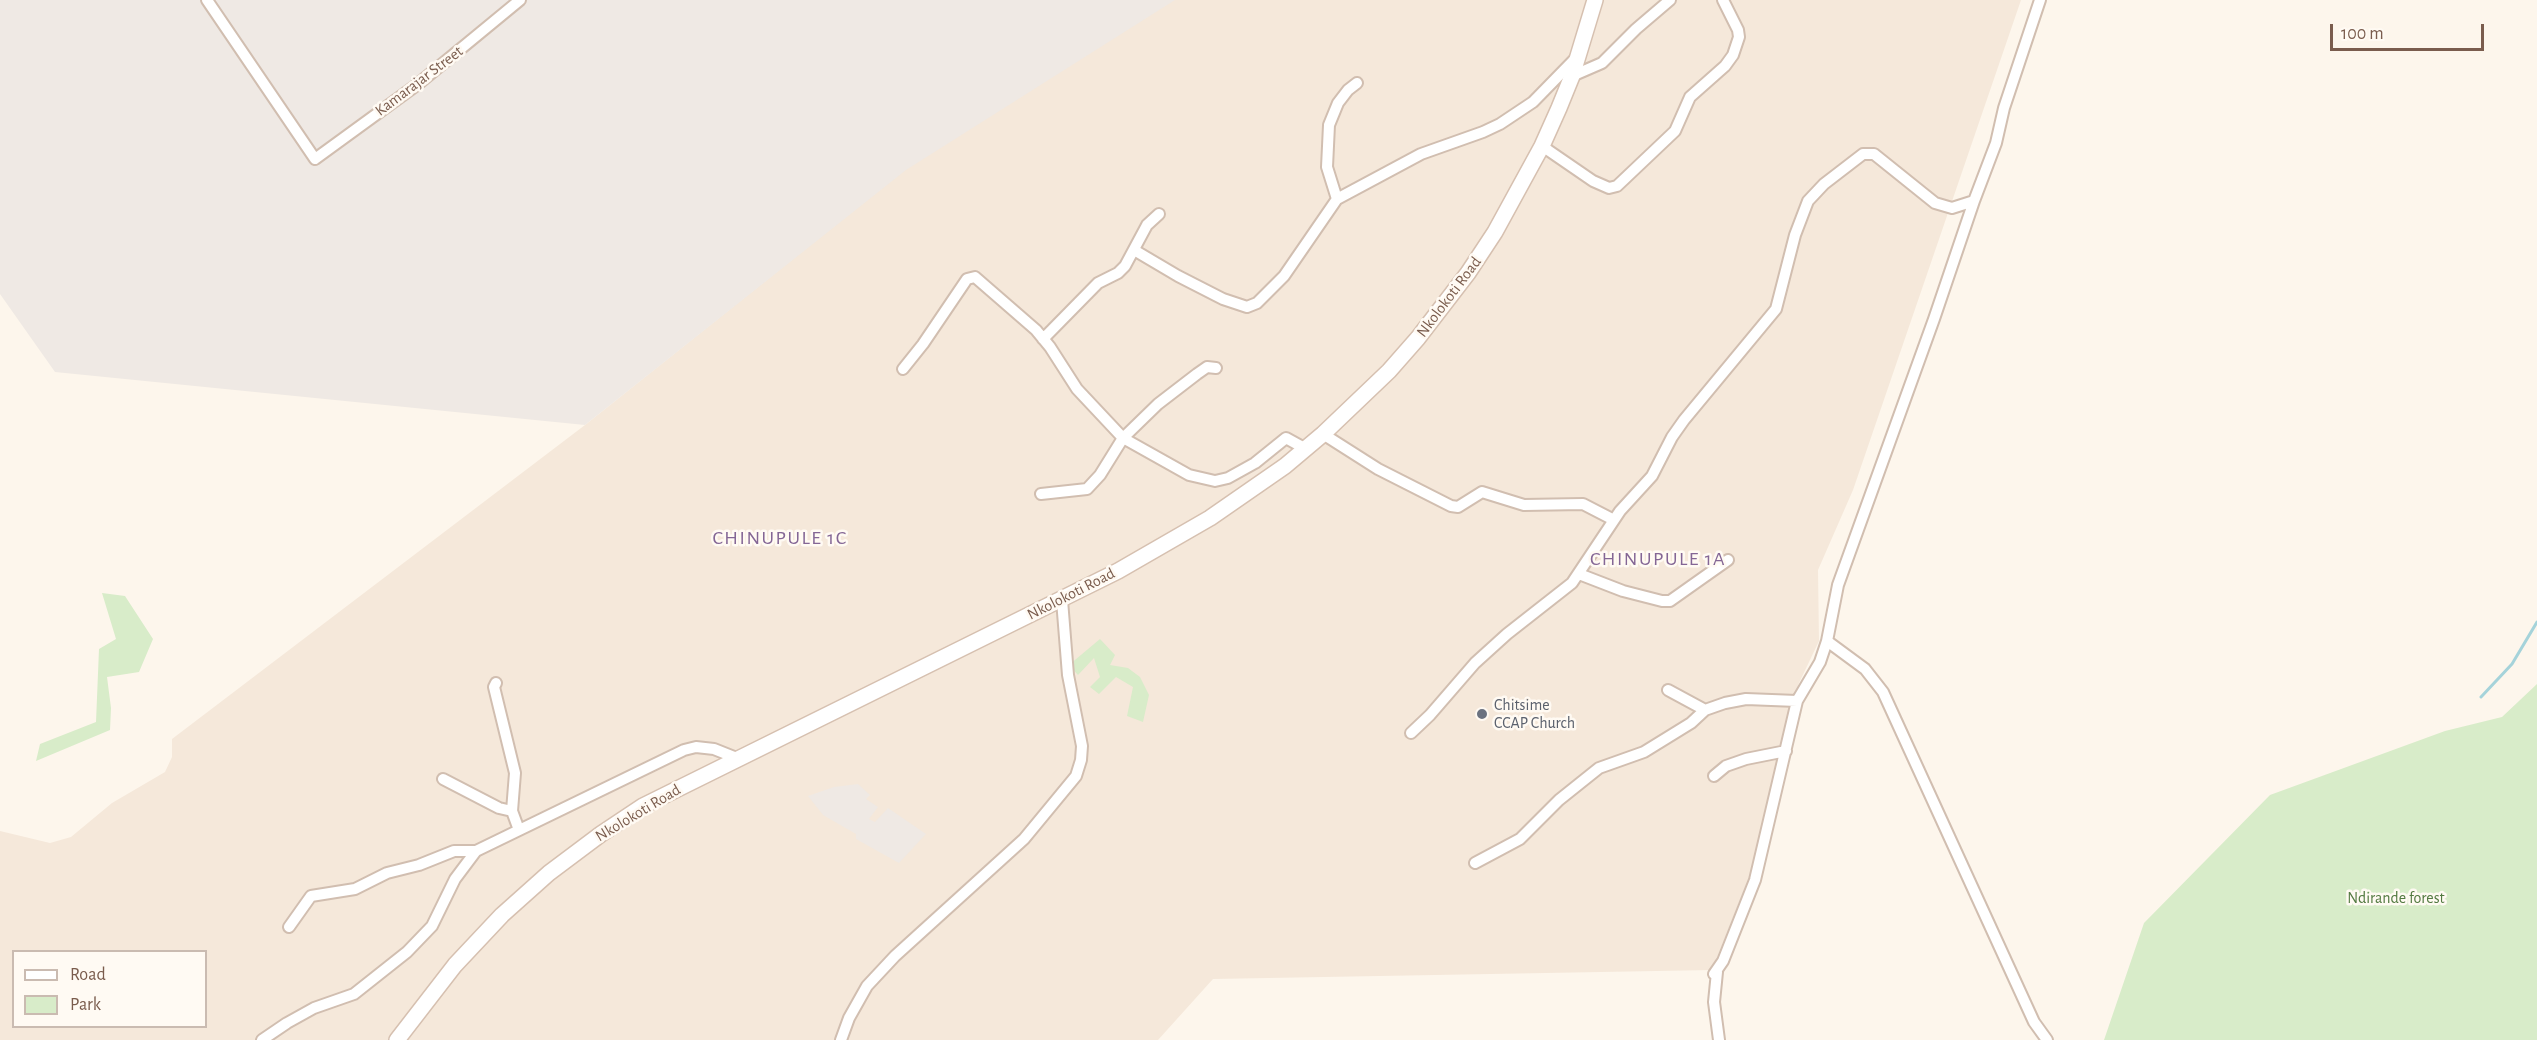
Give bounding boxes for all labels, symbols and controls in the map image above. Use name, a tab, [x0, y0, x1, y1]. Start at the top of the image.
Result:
scale bar	[2333, 12, 2488, 50]
text: 100 m	[2341, 25, 2384, 43]
street label: Kamarajar Street	[371, 42, 467, 120]
street label: Nkolokoti Road	[1412, 253, 1486, 341]
district label: CHINUPULE 1C	[712, 526, 848, 550]
district label: CHINUPULE 1A	[1590, 547, 1726, 571]
street label: Nkolokoti Road	[1024, 564, 1118, 624]
place label: Chitsime CCAP Church	[1494, 695, 1575, 733]
marker: Chitsime CCAP Church	[1475, 707, 1489, 721]
street label: Nkolokoti Road	[592, 780, 684, 846]
park label: Ndirande forest	[2347, 888, 2445, 908]
legend	[12, 950, 207, 1028]
text: Road	[70, 966, 106, 984]
text: Park	[70, 996, 101, 1014]

